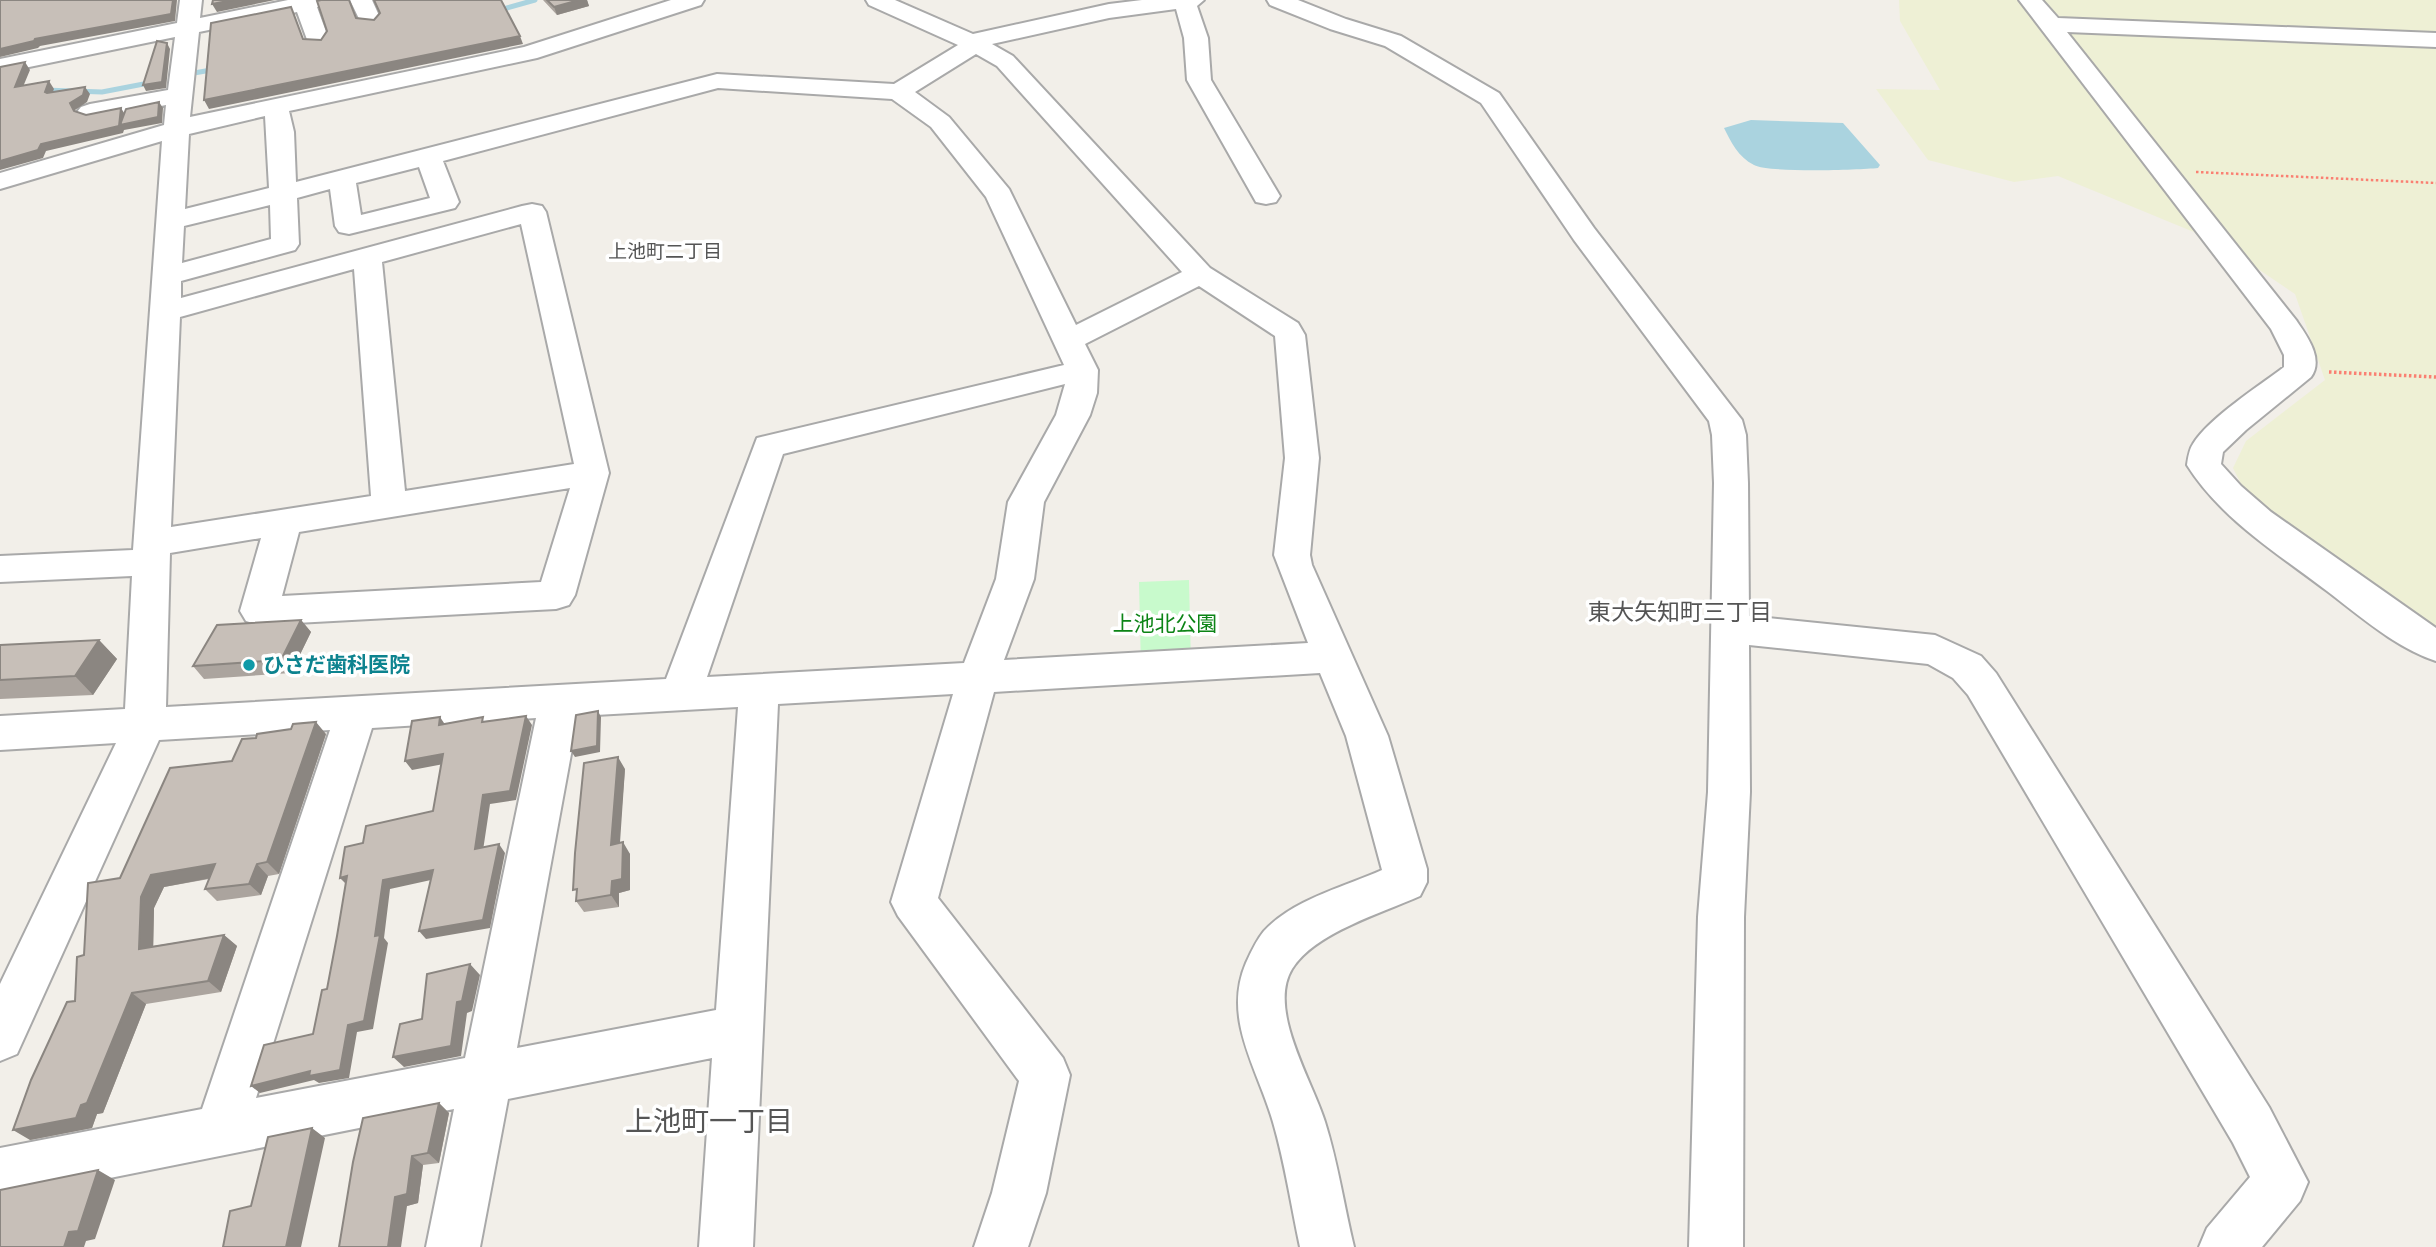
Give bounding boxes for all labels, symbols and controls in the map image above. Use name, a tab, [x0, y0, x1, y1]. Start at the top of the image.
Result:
district label: 上池町二丁目	[608, 238, 722, 264]
district label: 東大矢知町三丁目	[1588, 596, 1772, 627]
park label: 上池北公園	[1113, 609, 1218, 638]
place label: ひさだ歯科医院	[263, 650, 410, 679]
marker: ひさだ歯科医院	[241, 657, 257, 673]
district label: 上池町一丁目	[625, 1102, 793, 1140]

